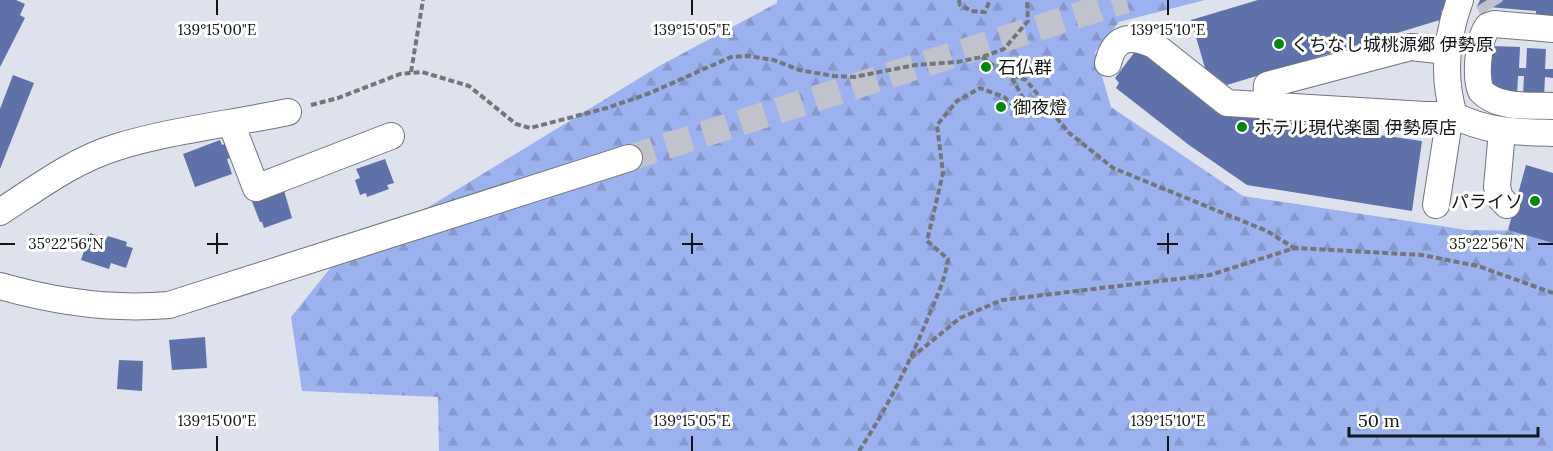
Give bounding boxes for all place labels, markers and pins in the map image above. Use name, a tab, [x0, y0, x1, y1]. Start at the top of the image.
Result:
place label: くちなし城桃源郷 伊勢原	[1291, 33, 1494, 56]
marker: くちなし城桃源郷 伊勢原	[1272, 37, 1286, 51]
place label: 石仏群	[998, 56, 1052, 79]
marker: 石仏群	[979, 60, 993, 74]
place label: 御夜燈	[1013, 96, 1067, 119]
marker: 御夜燈	[994, 100, 1008, 114]
place label: ホテル現代楽園 伊勢原店	[1254, 116, 1457, 139]
marker: ホテル現代楽園 伊勢原店	[1235, 120, 1249, 134]
place label: パライソ	[1451, 190, 1523, 213]
marker: パライソ	[1528, 194, 1542, 208]

